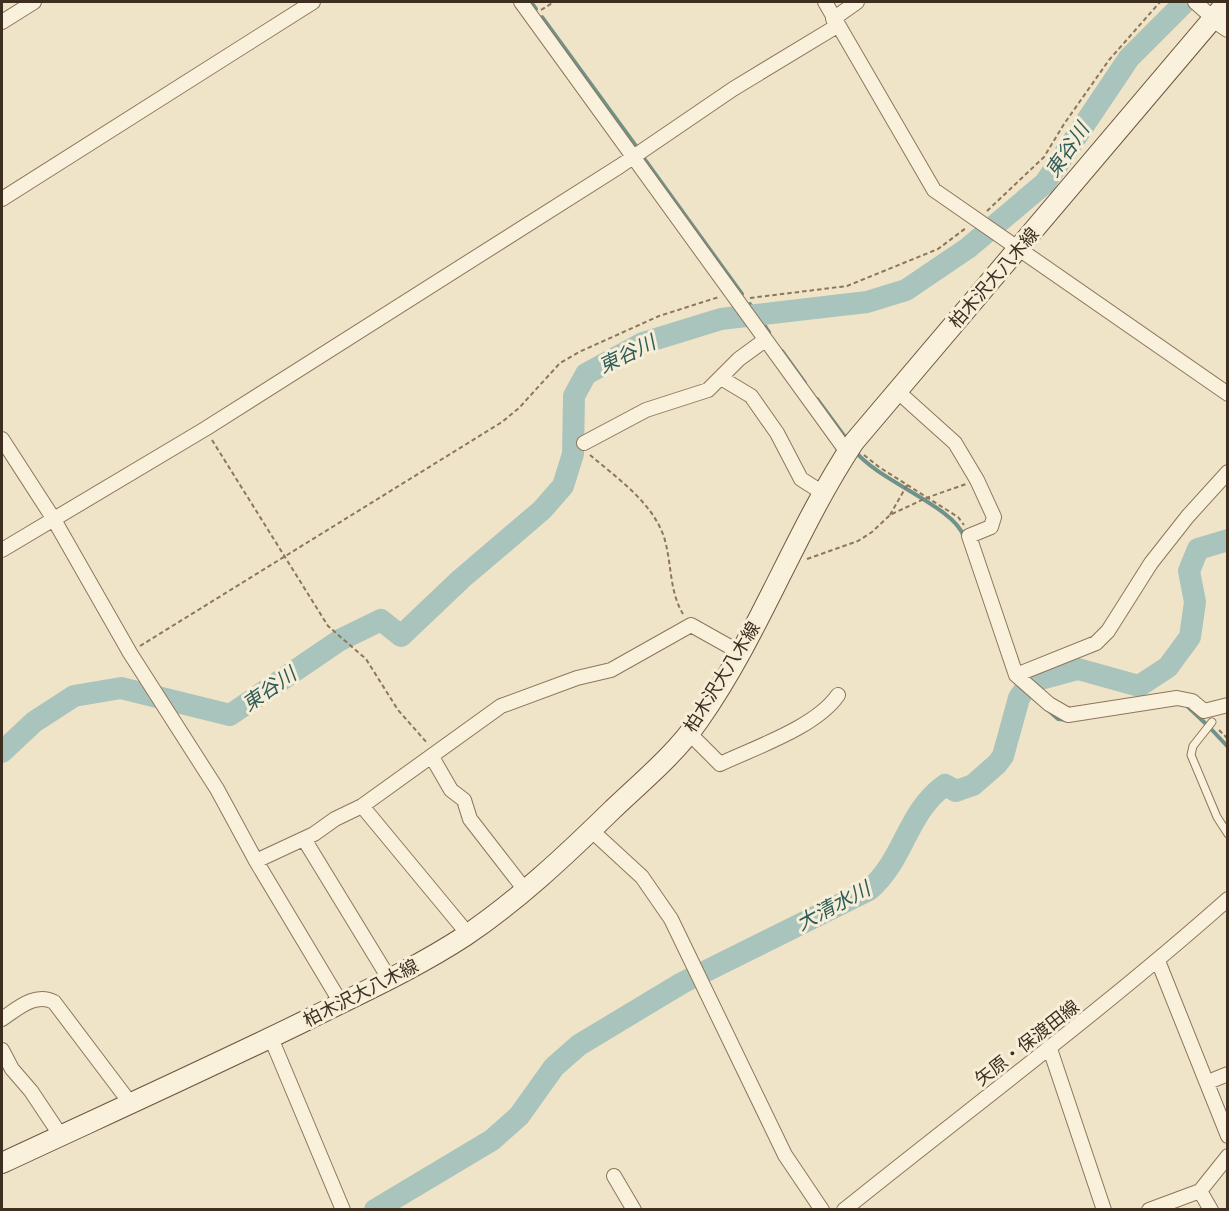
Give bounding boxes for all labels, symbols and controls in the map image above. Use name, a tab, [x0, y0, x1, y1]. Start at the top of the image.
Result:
water label: 東谷川	[1037, 115, 1096, 182]
street label: 柏木沢大八木線	[941, 221, 1044, 333]
water label: 東谷川	[593, 326, 661, 379]
street label: 柏木沢大八木線	[676, 616, 765, 736]
water label: 東谷川	[235, 658, 303, 717]
water label: 大清水川	[790, 872, 876, 936]
street label: 柏木沢大八木線	[298, 951, 422, 1031]
street label: 矢原・保渡田線	[968, 992, 1083, 1090]

